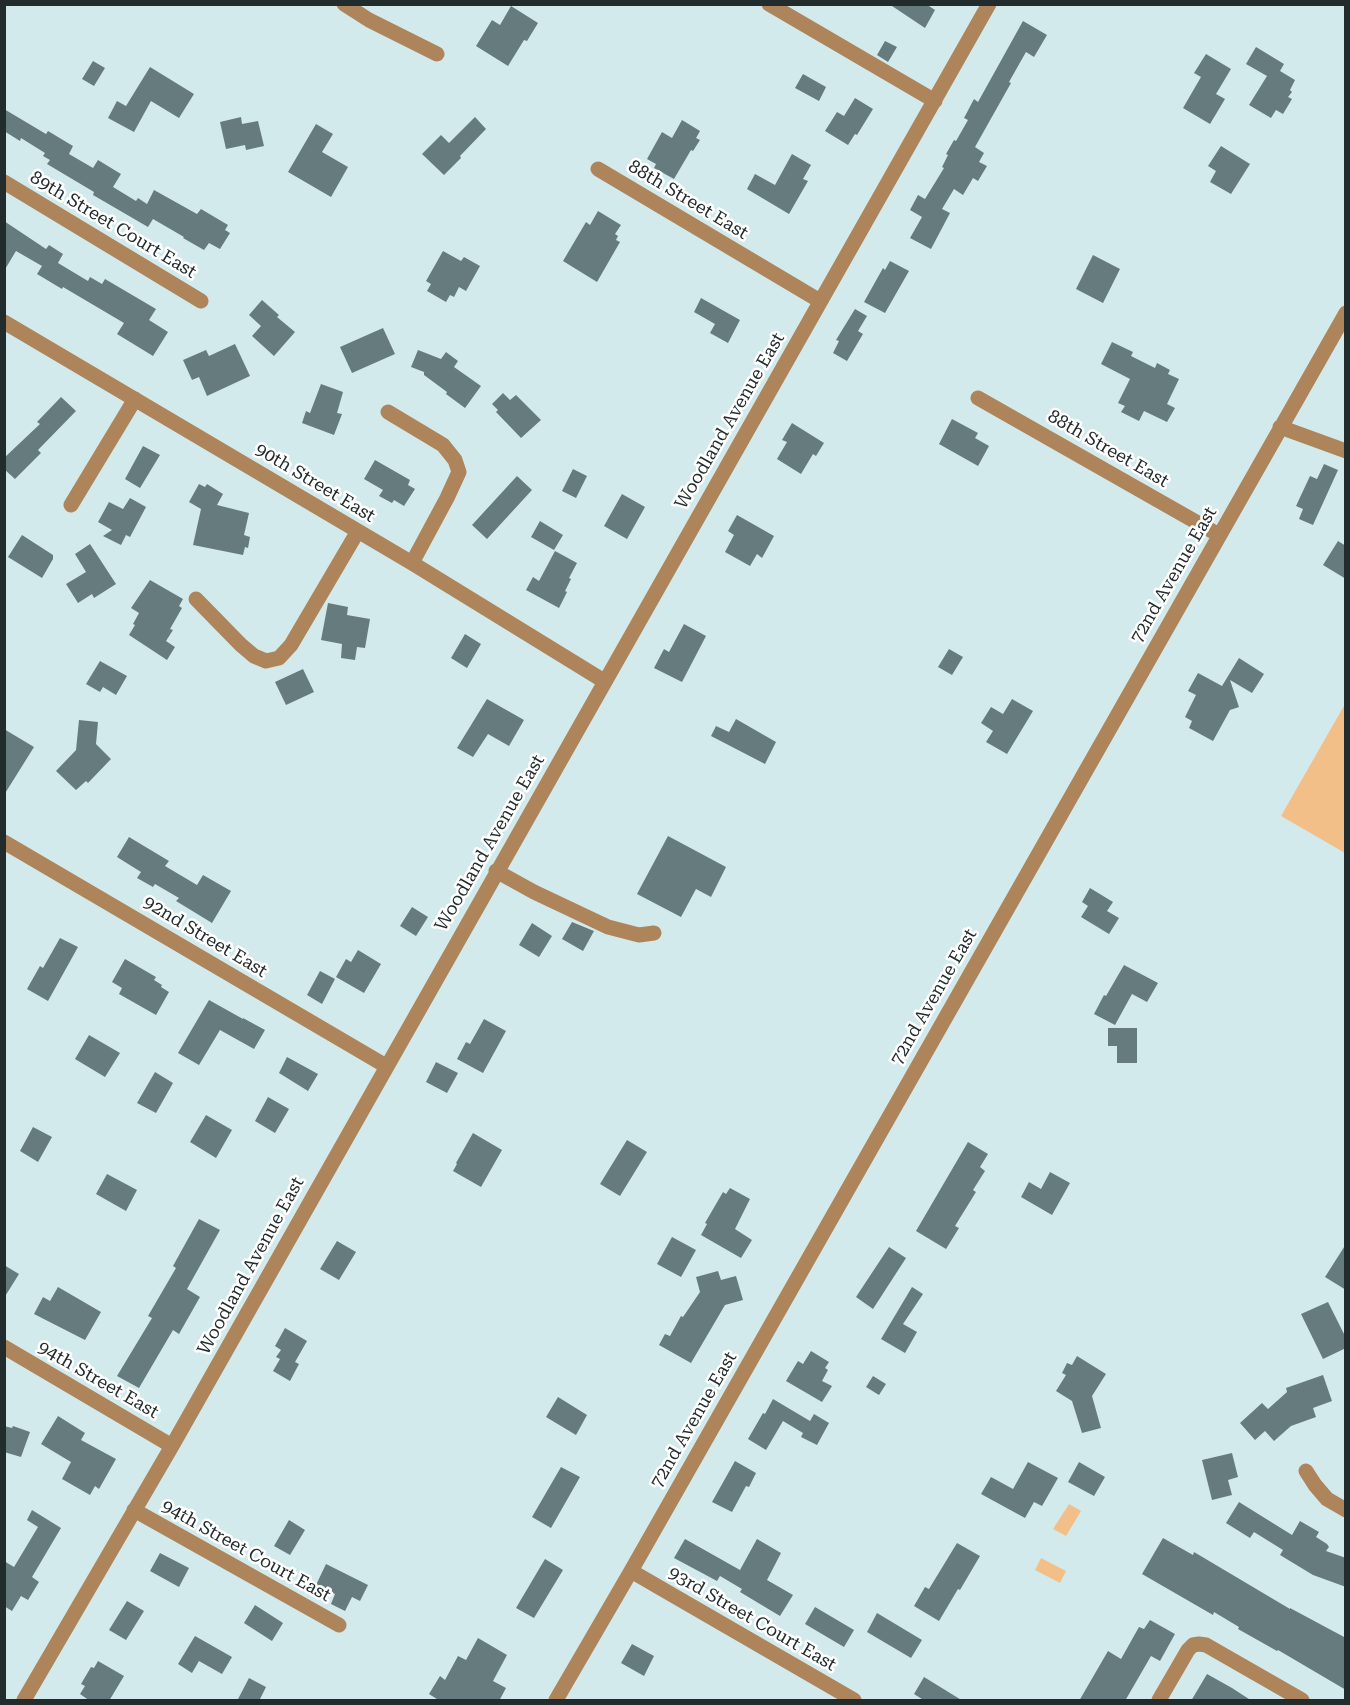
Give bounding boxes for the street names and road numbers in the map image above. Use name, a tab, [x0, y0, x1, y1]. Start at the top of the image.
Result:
street label: 88th Street East	[624, 156, 752, 244]
street label: 89th Street Court East	[26, 167, 200, 283]
street label: Woodland Avenue East	[671, 329, 789, 513]
street label: 88th Street East	[1044, 406, 1172, 492]
street label: 90th Street East	[251, 439, 379, 527]
street label: 72nd Avenue East	[1126, 503, 1222, 647]
street label: Woodland Avenue East	[431, 751, 549, 935]
street label: 92nd Street East	[139, 892, 271, 982]
street label: 72nd Avenue East	[886, 925, 982, 1069]
street label: Woodland Avenue East	[193, 1173, 309, 1359]
street label: 94th Street East	[34, 1337, 162, 1423]
street label: 72nd Avenue East	[646, 1348, 742, 1492]
street label: 94th Street Court East	[158, 1495, 334, 1607]
street label: 93rd Street Court East	[664, 1562, 840, 1676]

